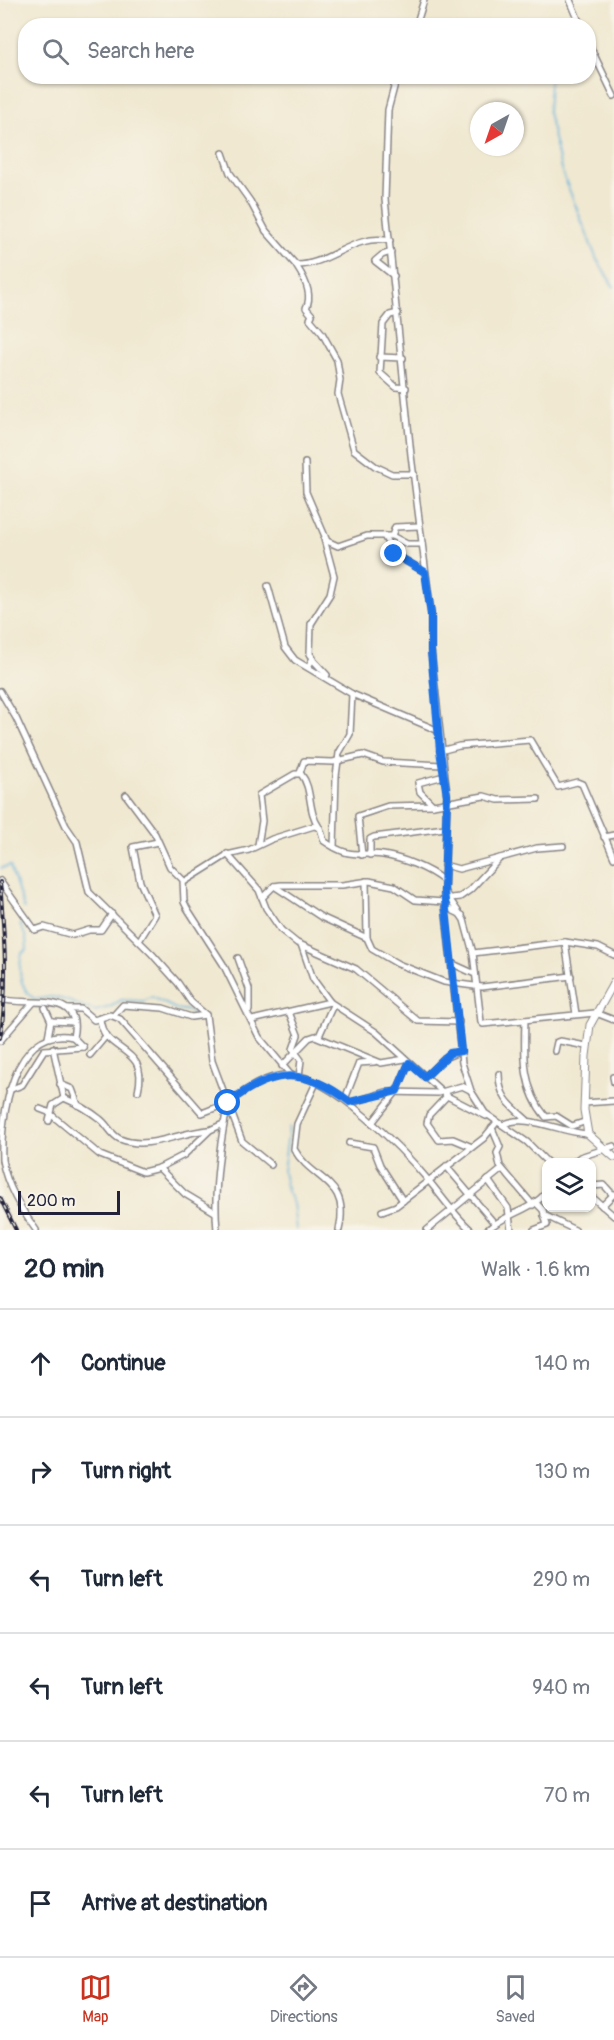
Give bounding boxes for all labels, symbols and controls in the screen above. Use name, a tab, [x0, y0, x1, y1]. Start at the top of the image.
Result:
search box	[18, 18, 596, 84]
icon: search	[39, 35, 72, 68]
text: Search here	[87, 37, 194, 65]
north arrow	[470, 102, 524, 156]
route end	[380, 540, 406, 566]
route start	[214, 1089, 240, 1115]
map controls	[542, 1158, 596, 1212]
button: layers	[542, 1158, 596, 1212]
scale bar	[18, 1188, 120, 1216]
text: 200 m	[27, 1191, 75, 1211]
text: 20 min	[24, 1253, 104, 1285]
text: Walk · 1.6 km	[481, 1257, 590, 1282]
icon: ahead	[24, 1347, 57, 1380]
text: Continue	[81, 1349, 165, 1377]
text: 140 m	[535, 1351, 590, 1376]
icon: right	[24, 1455, 57, 1488]
text: Turn right	[81, 1457, 171, 1485]
text: 130 m	[535, 1459, 590, 1484]
icon: left	[24, 1563, 57, 1596]
text: Turn left	[81, 1565, 163, 1593]
text: 290 m	[533, 1567, 590, 1592]
icon: left	[24, 1671, 57, 1704]
text: Turn left	[81, 1673, 163, 1701]
text: 940 m	[532, 1675, 590, 1700]
icon: left	[24, 1779, 57, 1812]
text: Turn left	[81, 1781, 163, 1809]
text: 70 m	[544, 1783, 590, 1808]
icon: arrive	[24, 1887, 57, 1920]
text: Arrive at destination	[81, 1889, 267, 1917]
tab: Map	[79, 1971, 112, 2027]
tab: Directions	[270, 1971, 338, 2027]
tab: Saved	[495, 1971, 535, 2027]

